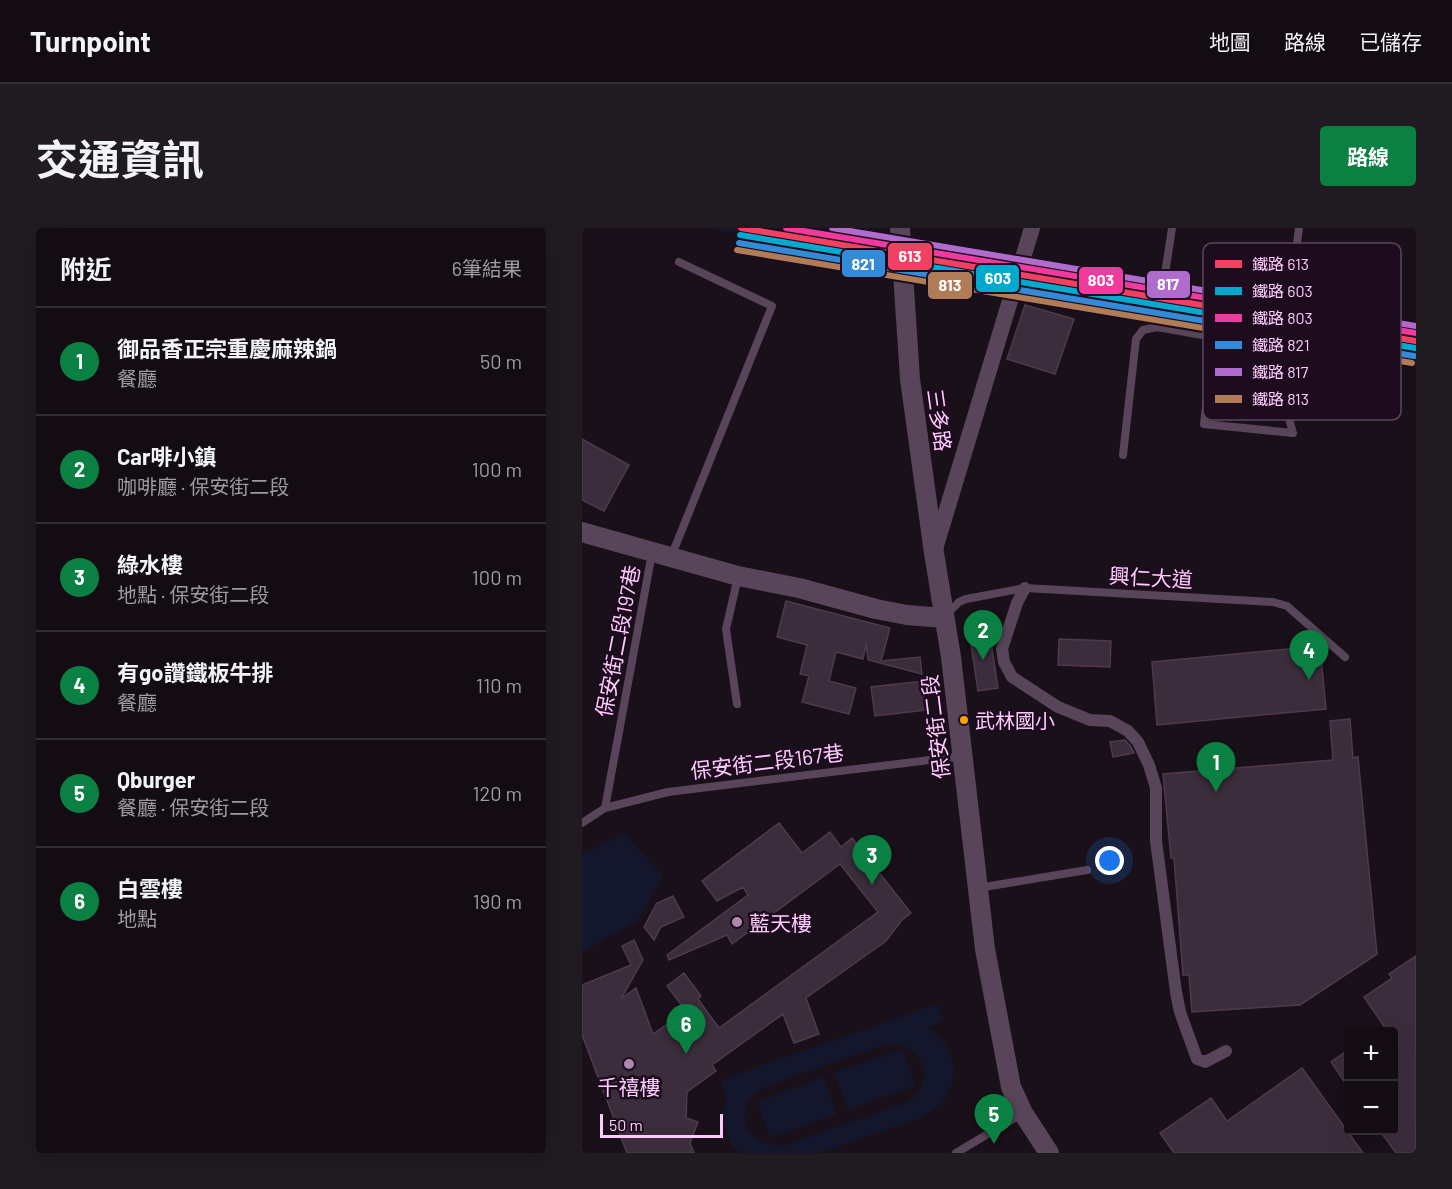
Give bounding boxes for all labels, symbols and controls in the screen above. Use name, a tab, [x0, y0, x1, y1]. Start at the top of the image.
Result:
text: Turnpoint	[30, 24, 151, 58]
text: 地圖	[1209, 29, 1251, 54]
text: 路線	[1284, 29, 1326, 54]
text: 已儲存	[1359, 29, 1422, 54]
button: 路線	[1320, 126, 1416, 186]
text: 交通資訊	[36, 133, 204, 183]
line badge: 613	[887, 242, 933, 271]
legend	[1203, 243, 1401, 420]
text: 613	[899, 246, 921, 265]
line badge: 821	[841, 249, 886, 278]
text: 附近	[60, 253, 112, 284]
text: 821	[851, 254, 875, 273]
text: 鐵路 613	[1252, 254, 1309, 273]
text: 6筆結果	[452, 256, 522, 280]
line badge: 603	[975, 264, 1020, 293]
line badge: 803	[1078, 266, 1124, 295]
text: 603	[985, 268, 1011, 287]
text: 803	[1088, 270, 1114, 289]
line badge: 817	[1146, 270, 1191, 299]
line badge: 813	[927, 271, 973, 300]
text: 817	[1157, 274, 1179, 293]
text: 813	[939, 275, 961, 294]
text: 鐵路 603	[1252, 281, 1313, 300]
text: 鐵路 803	[1252, 308, 1313, 327]
text: 御品香正宗重慶麻辣鍋	[117, 335, 337, 361]
text: 鐵路 821	[1252, 335, 1310, 354]
text: 1	[76, 349, 83, 373]
text: 50 m	[480, 349, 522, 373]
text: 鐵路 817	[1252, 362, 1309, 381]
text: 餐廳	[117, 366, 157, 390]
street label: 三多路	[923, 387, 957, 453]
text: 鐵路 813	[1252, 389, 1309, 408]
text: Car啡小鎮	[117, 443, 216, 469]
text: 2	[74, 457, 85, 481]
text: 100 m	[472, 457, 522, 481]
text: 咖啡廳 · 保安街二段	[117, 474, 289, 498]
text: 綠水樓	[117, 551, 183, 577]
street label: 興仁大道	[1108, 562, 1194, 592]
street label: 保安街二段197巷	[590, 563, 644, 719]
text: 3	[74, 565, 85, 589]
text: 100 m	[472, 565, 522, 589]
text: 地點 · 保安街二段	[117, 582, 269, 606]
pin: 2	[964, 610, 1002, 660]
pin: 4	[1290, 630, 1328, 680]
text: 有go讚鐵板牛排	[117, 659, 274, 685]
text: 4	[73, 673, 86, 697]
text: 110 m	[476, 673, 522, 697]
street label: 保安街二段	[916, 673, 954, 781]
text: 餐廳	[117, 690, 157, 714]
place label: 武林國小	[975, 708, 1055, 732]
marker: 武林國小	[958, 714, 970, 726]
street label: 保安街二段167巷	[689, 739, 845, 783]
pin: 1	[1196, 742, 1236, 792]
text: Qburger	[117, 766, 195, 792]
text: 5	[74, 781, 85, 805]
text: 120 m	[472, 781, 522, 805]
text: 餐廳 · 保安街二段	[117, 795, 269, 819]
pin: 3	[852, 836, 892, 885]
your location	[1095, 846, 1124, 875]
text: 白雲樓	[117, 875, 183, 901]
text: 6	[74, 889, 85, 913]
text: 190 m	[473, 889, 522, 913]
text: 地點	[117, 906, 157, 930]
place label: 藍天樓	[749, 910, 812, 935]
marker: 藍天樓	[730, 915, 744, 929]
pin: 6	[666, 1004, 706, 1054]
map controls	[1344, 1027, 1398, 1135]
button: +	[1344, 1027, 1398, 1081]
marker: 千禧樓	[622, 1057, 636, 1071]
place label: 千禧樓	[598, 1074, 661, 1099]
button: −	[1344, 1081, 1398, 1135]
pin: 5	[974, 1094, 1014, 1144]
scale bar	[600, 1111, 723, 1138]
text: 50 m	[609, 1115, 643, 1134]

